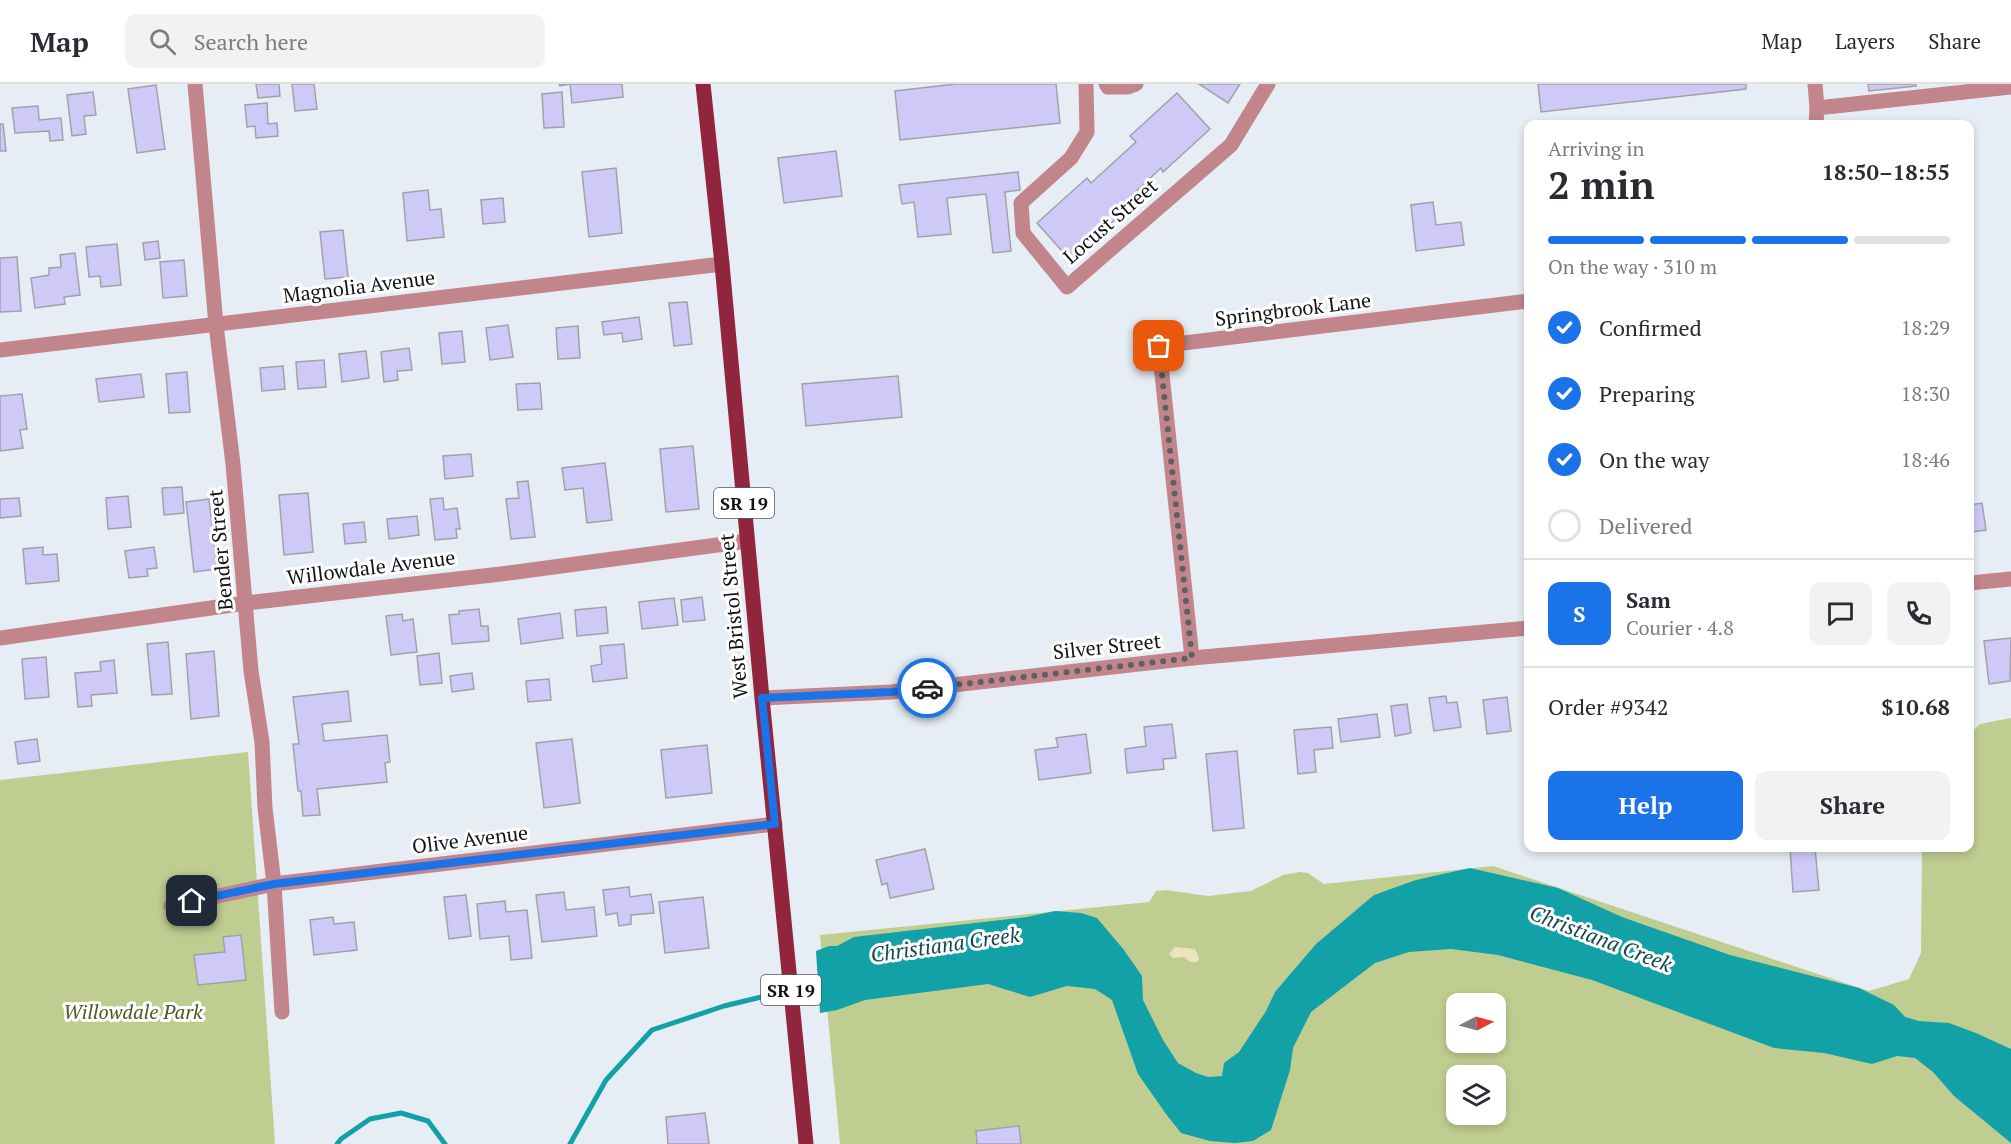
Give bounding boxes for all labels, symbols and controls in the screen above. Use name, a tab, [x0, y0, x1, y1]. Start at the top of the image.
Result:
search box	[125, 14, 545, 68]
text: Map	[30, 23, 89, 60]
icon: search	[146, 25, 179, 58]
text: Search here	[194, 27, 308, 56]
text: Map	[1761, 27, 1802, 55]
text: Layers	[1835, 27, 1895, 55]
text: Share	[1928, 27, 1981, 55]
text: Arriving in	[1548, 135, 1644, 162]
text: 18:50–18:55	[1822, 157, 1950, 186]
text: 2 min	[1548, 158, 1655, 210]
street label: Locust Street	[1057, 172, 1163, 270]
text: On the way · 310 m	[1548, 253, 1717, 280]
street label: Magnolia Avenue	[281, 263, 437, 309]
street label: Springbrook Lane	[1213, 286, 1373, 332]
icon: check	[1548, 311, 1581, 344]
text: Confirmed	[1599, 313, 1702, 342]
text: 18:29	[1901, 314, 1950, 341]
pin	[1133, 320, 1184, 371]
icon: bag	[1142, 329, 1175, 362]
icon: check	[1548, 377, 1581, 410]
text: Preparing	[1599, 379, 1695, 408]
text: 18:30	[1901, 380, 1950, 407]
icon: check	[1548, 443, 1581, 476]
text: On the way	[1599, 445, 1709, 474]
text: 18:46	[1901, 446, 1950, 473]
street label: Bender Street	[201, 488, 239, 612]
road number: SR 19	[714, 488, 774, 518]
text: Delivered	[1599, 511, 1692, 540]
street label: West Bristol Street	[712, 532, 754, 700]
street label: Willowdale Avenue	[285, 543, 457, 591]
button: chat	[1809, 582, 1872, 645]
button: phone	[1887, 582, 1950, 645]
text: Sam	[1626, 585, 1671, 614]
text: S	[1573, 599, 1586, 628]
text: Courier · 4.8	[1626, 614, 1734, 641]
street label: Silver Street	[1052, 627, 1163, 665]
courier	[897, 658, 957, 718]
icon: car	[911, 672, 944, 705]
text: Order #9342	[1548, 692, 1668, 721]
text: $10.68	[1881, 692, 1950, 721]
button: Help	[1548, 771, 1743, 840]
button: Share	[1755, 771, 1950, 840]
street label: Olive Avenue	[410, 818, 530, 860]
pin	[166, 875, 217, 926]
icon: home	[175, 884, 208, 917]
water label: Christiana Creek	[1526, 898, 1677, 978]
water label: Christiana Creek	[869, 920, 1022, 968]
road number: SR 19	[761, 975, 821, 1005]
north arrow	[1446, 993, 1506, 1053]
map controls	[1446, 993, 1506, 1125]
park label: Willowdale Park	[63, 998, 203, 1025]
button: layers	[1446, 1065, 1506, 1125]

